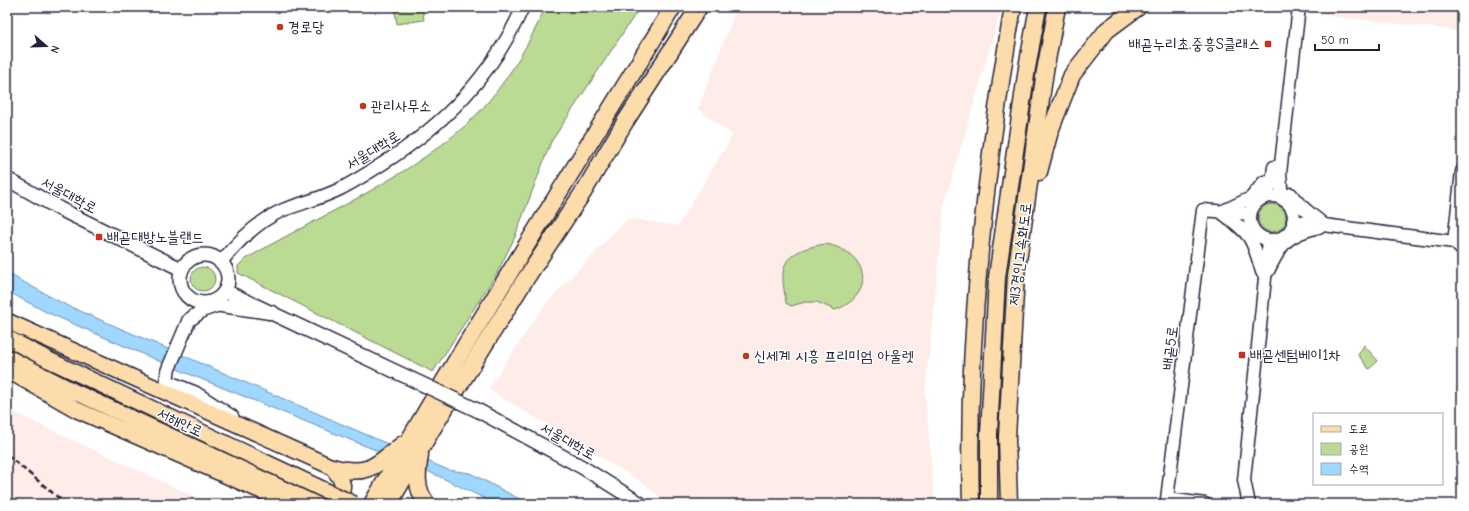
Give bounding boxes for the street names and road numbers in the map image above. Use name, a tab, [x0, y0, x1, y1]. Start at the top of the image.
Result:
street label: 서울대학로	[343, 126, 403, 174]
street label: 서울대학로	[38, 173, 100, 217]
street label: 제3경인고속화도로	[1005, 201, 1035, 307]
street label: 배곧5로	[1158, 325, 1182, 371]
street label: 서해안로	[154, 404, 206, 440]
street label: 서울대학로	[537, 418, 599, 464]

